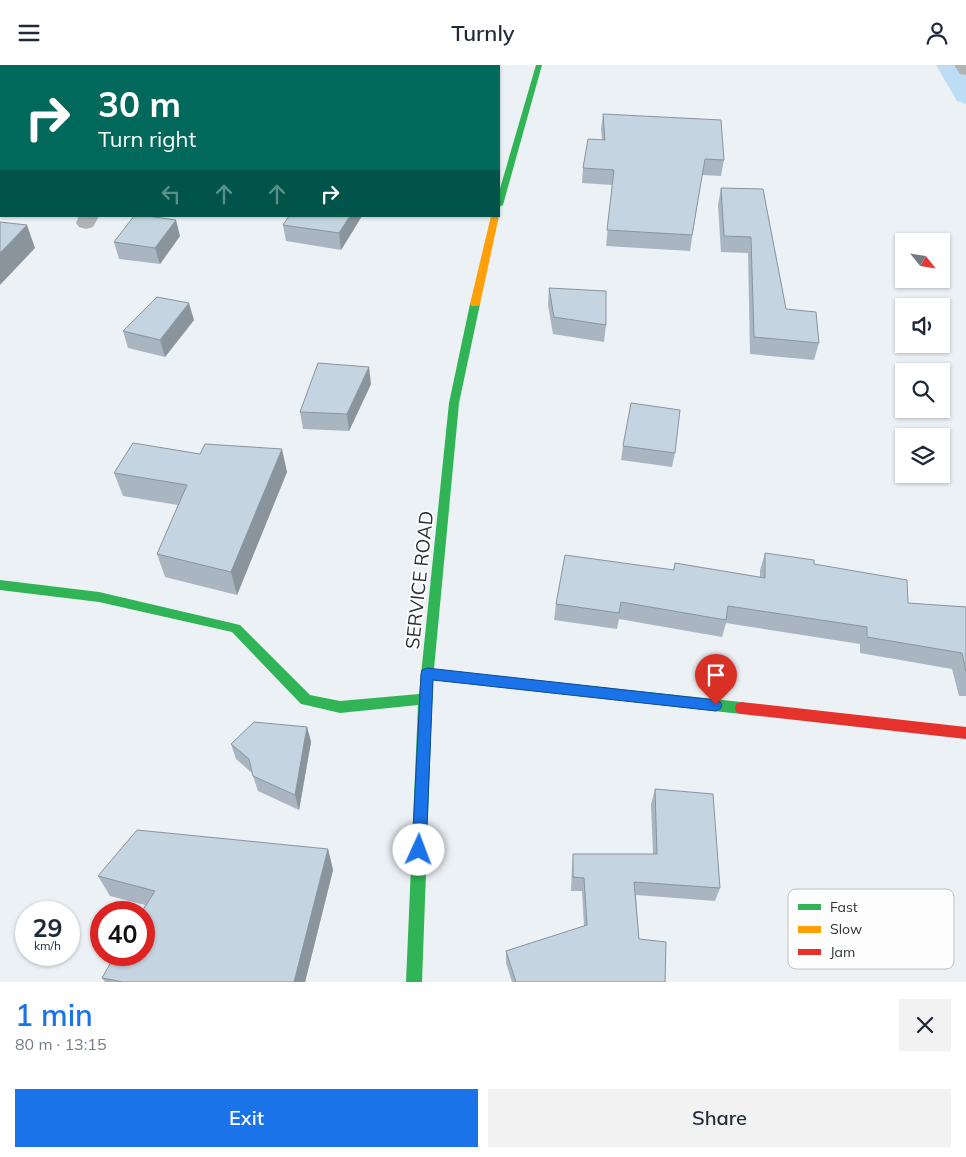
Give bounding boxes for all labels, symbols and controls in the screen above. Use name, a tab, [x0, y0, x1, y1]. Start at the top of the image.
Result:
icon: menu	[15, 19, 43, 47]
text: Turnly	[451, 19, 515, 47]
icon: person	[923, 19, 951, 47]
text: 30 m	[98, 82, 181, 126]
icon: right	[15, 85, 80, 150]
text: Turn right	[98, 125, 196, 153]
icon: left	[157, 180, 185, 208]
icon: ahead	[210, 180, 238, 208]
icon: ahead	[263, 180, 291, 208]
icon: right	[316, 180, 344, 208]
north arrow	[895, 233, 950, 287]
map controls	[895, 233, 950, 483]
button: sound	[895, 298, 950, 353]
button: search	[895, 363, 950, 418]
button: layers	[895, 428, 950, 483]
street label: SERVICE ROAD	[400, 510, 438, 650]
pin	[695, 654, 737, 705]
icon: arrive	[702, 661, 730, 689]
position arrow	[392, 823, 444, 875]
legend	[788, 889, 954, 969]
text: Fast	[830, 898, 858, 916]
speed limit sign: 40	[90, 901, 155, 966]
text: 29	[32, 912, 63, 943]
text: Slow	[830, 920, 862, 938]
text: km/h	[34, 938, 61, 953]
text: Jam	[830, 943, 855, 961]
text: 1 min	[15, 996, 93, 1034]
button: close	[899, 999, 951, 1051]
text: 80 m · 13:15	[15, 1034, 107, 1054]
button: Exit	[15, 1089, 478, 1147]
button: Share	[488, 1089, 951, 1147]

